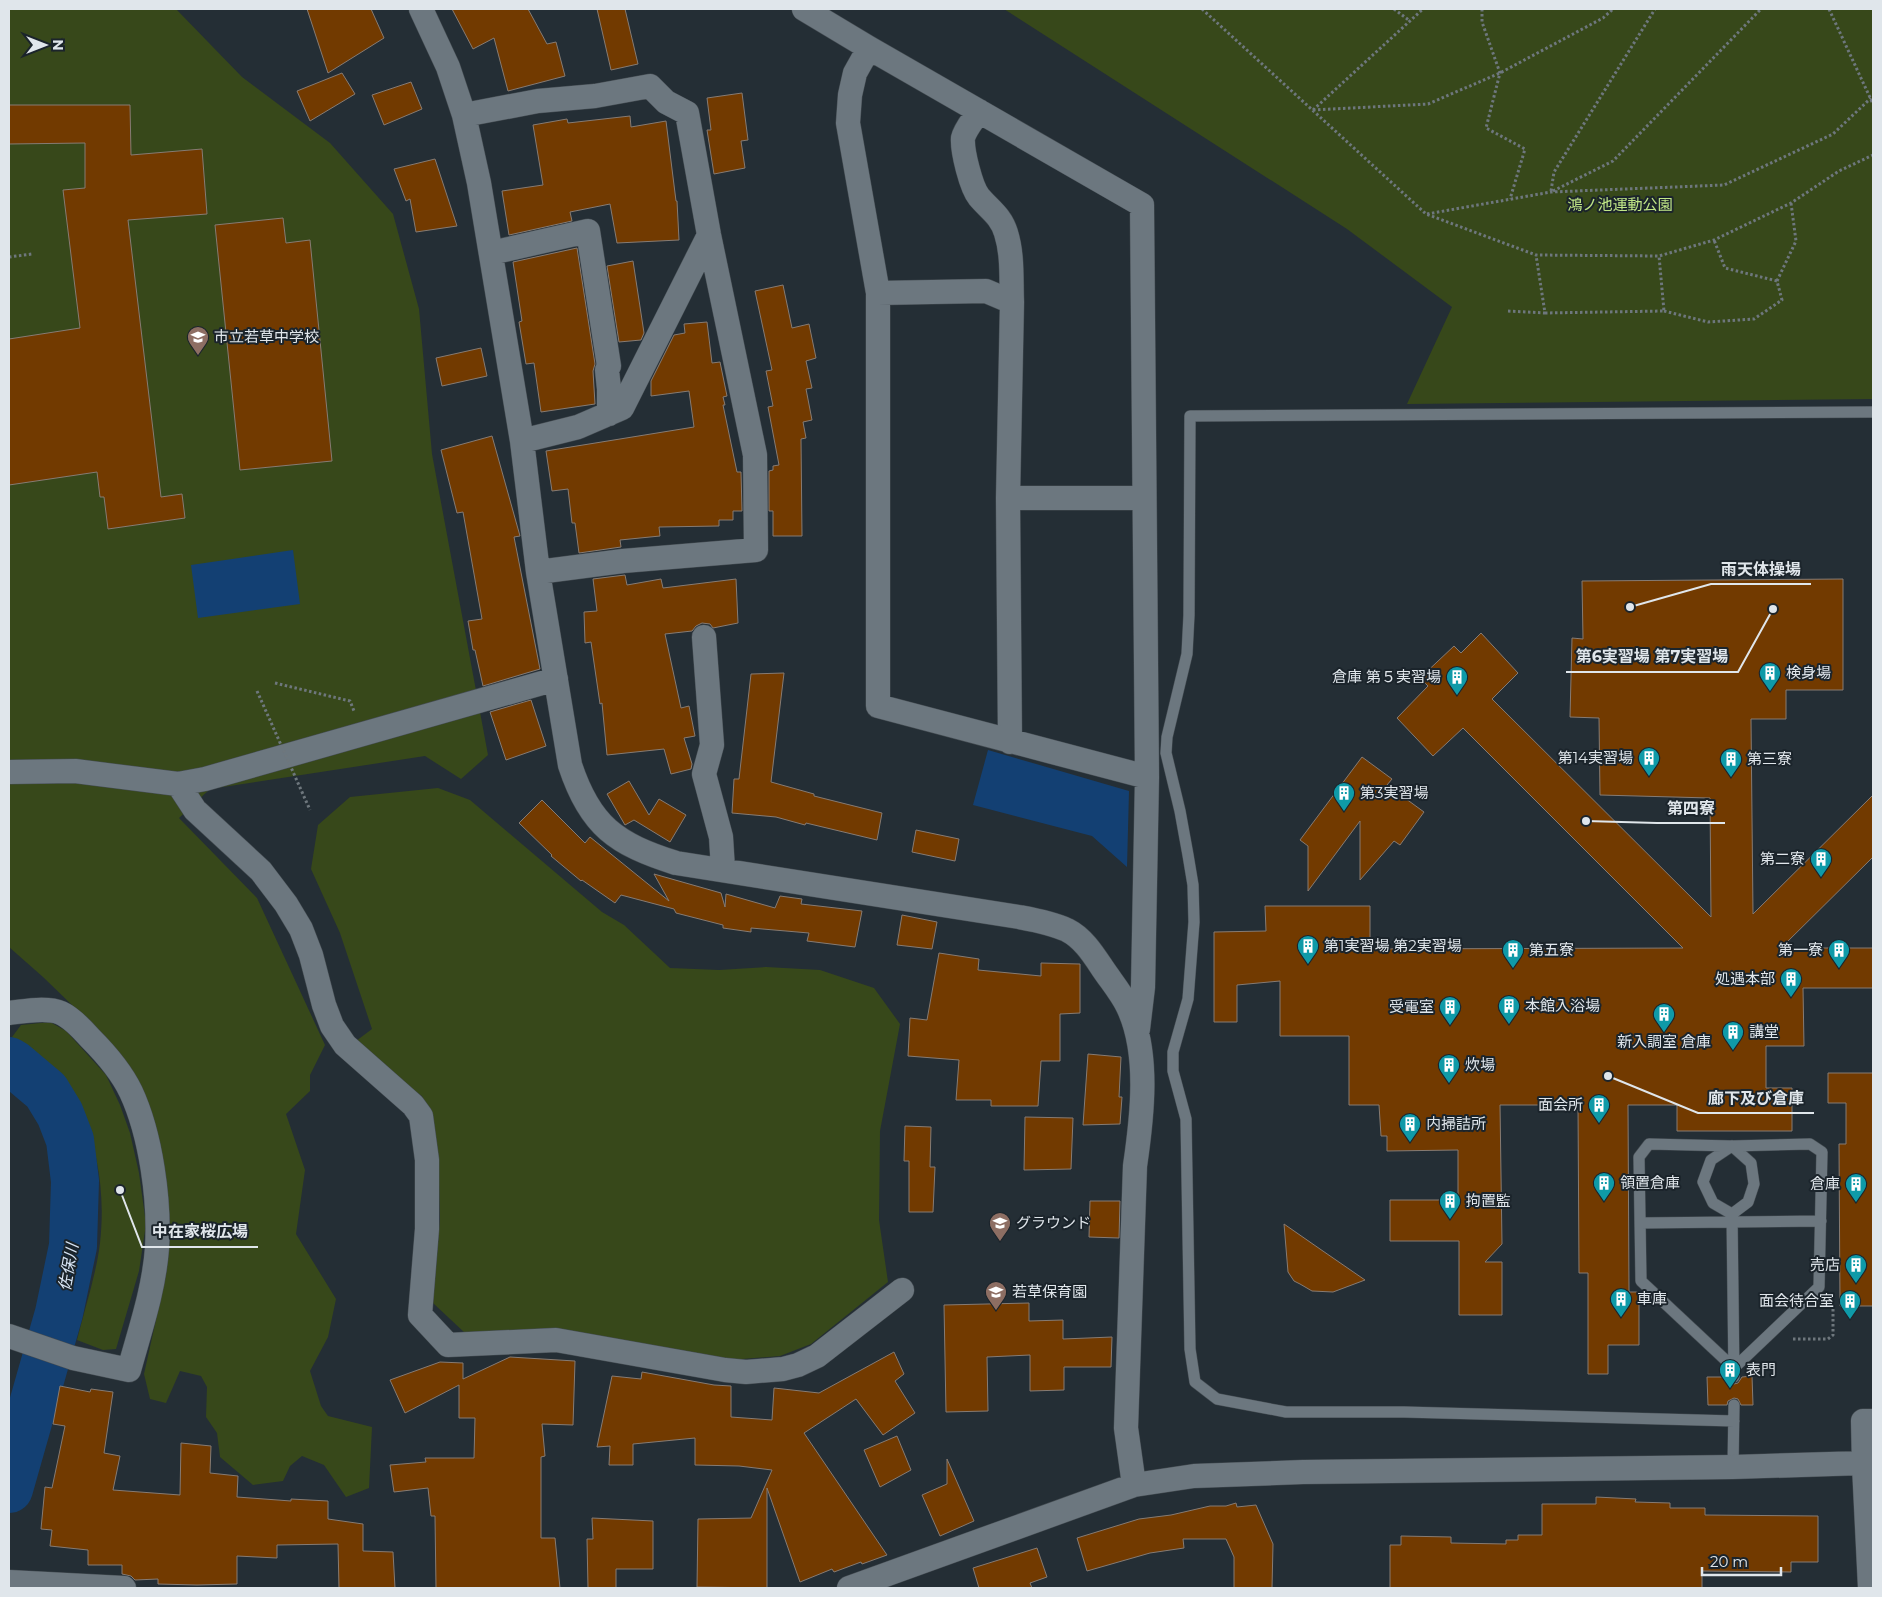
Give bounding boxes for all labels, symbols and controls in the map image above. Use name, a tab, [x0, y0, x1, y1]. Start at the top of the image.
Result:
north arrow	[20, 20, 70, 70]
text: N	[49, 39, 67, 51]
park label: 鴻ノ池運動公園	[1567, 195, 1673, 214]
school or university icon: 市立若草中学校	[186, 325, 210, 356]
place label: 市立若草中学校	[214, 327, 319, 346]
callout: 雨天体操場	[1711, 553, 1811, 584]
text: 雨天体操場	[1721, 560, 1801, 579]
callout: 第6実習場 第7実習場	[1566, 641, 1738, 672]
text: 第6実習場 第7実習場	[1576, 647, 1728, 666]
building icon: 検身場	[1758, 661, 1782, 692]
place label: 検身場	[1786, 663, 1831, 682]
building icon: 倉庫 第５実習場	[1445, 665, 1469, 696]
place label: 倉庫 第５実習場	[1332, 667, 1441, 686]
building icon: 第14実習場	[1637, 746, 1661, 777]
building icon: 第三寮	[1719, 747, 1743, 778]
place label: 第14実習場	[1558, 748, 1633, 767]
place label: 第三寮	[1747, 749, 1792, 768]
building icon: 第3実習場	[1332, 781, 1356, 812]
place label: 第3実習場	[1360, 783, 1428, 802]
callout: 第四寮	[1657, 792, 1725, 823]
text: 第四寮	[1667, 799, 1715, 818]
building icon: 第二寮	[1809, 847, 1833, 878]
place label: 第二寮	[1760, 849, 1805, 868]
building icon: 第1実習場 第2実習場	[1296, 934, 1320, 965]
place label: 第1実習場 第2実習場	[1324, 936, 1462, 955]
building icon: 第五寮	[1501, 938, 1525, 969]
building icon: 第一寮	[1827, 938, 1851, 969]
place label: 第五寮	[1529, 940, 1574, 959]
place label: 第一寮	[1778, 940, 1823, 959]
building icon: 処遇本部	[1779, 967, 1803, 998]
place label: 処遇本部	[1715, 969, 1775, 988]
building icon: 本館入浴場	[1497, 994, 1521, 1025]
building icon: 受電室	[1438, 995, 1462, 1026]
place label: 本館入浴場	[1525, 996, 1600, 1015]
place label: 受電室	[1389, 997, 1434, 1016]
building icon: 新入調室 倉庫	[1652, 1002, 1676, 1033]
building icon: 講堂	[1721, 1020, 1745, 1051]
place label: 講堂	[1749, 1022, 1779, 1041]
place label: 新入調室 倉庫	[1617, 1032, 1711, 1051]
building icon: 炊場	[1437, 1053, 1461, 1084]
place label: 炊場	[1465, 1055, 1495, 1074]
callout: 廊下及び倉庫	[1698, 1082, 1814, 1113]
text: 廊下及び倉庫	[1708, 1089, 1804, 1108]
building icon: 面会所	[1587, 1093, 1611, 1124]
place label: 面会所	[1538, 1095, 1583, 1114]
building icon: 内掃詰所	[1398, 1112, 1422, 1143]
place label: 内掃詰所	[1426, 1114, 1486, 1133]
building icon: 領置倉庫	[1592, 1171, 1616, 1202]
building icon: 倉庫	[1844, 1172, 1868, 1203]
place label: 領置倉庫	[1620, 1173, 1680, 1192]
place label: 倉庫	[1810, 1174, 1840, 1193]
building icon: 拘置監	[1438, 1189, 1462, 1220]
place label: 拘置監	[1466, 1191, 1511, 1210]
school or university icon: グラウンド	[988, 1211, 1012, 1242]
place label: グラウンド	[1016, 1213, 1091, 1232]
callout: 中在家桜広場	[142, 1216, 258, 1247]
text: 中在家桜広場	[152, 1222, 248, 1241]
water label: 佐保川	[55, 1240, 82, 1292]
building icon: 売店	[1844, 1253, 1868, 1284]
place label: 売店	[1810, 1255, 1840, 1274]
school or university icon: 若草保育園	[984, 1280, 1008, 1311]
place label: 若草保育園	[1012, 1282, 1087, 1301]
building icon: 車庫	[1609, 1287, 1633, 1318]
place label: 車庫	[1637, 1289, 1667, 1308]
building icon: 面会待合室	[1838, 1289, 1862, 1320]
place label: 面会待合室	[1759, 1291, 1834, 1310]
building icon: 表門	[1718, 1358, 1742, 1389]
place label: 表門	[1746, 1360, 1776, 1379]
scale bar	[1702, 1544, 1781, 1576]
text: 20 m	[1710, 1552, 1748, 1571]

